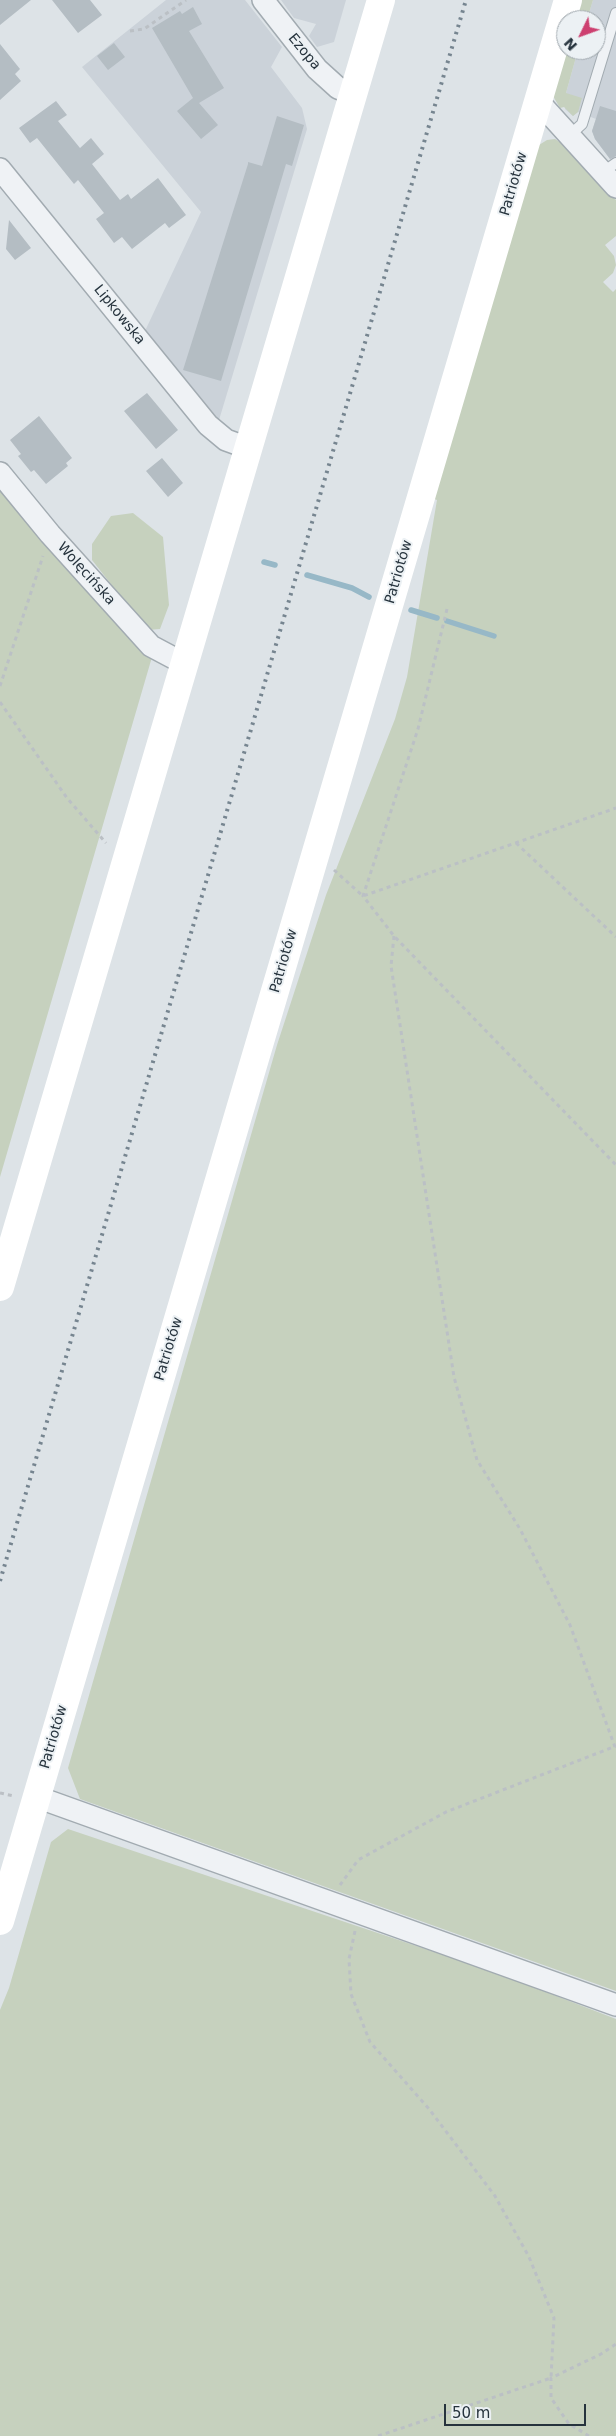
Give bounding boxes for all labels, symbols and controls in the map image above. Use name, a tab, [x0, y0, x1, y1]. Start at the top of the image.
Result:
north arrow	[556, 10, 606, 60]
street label: Ezopa	[284, 30, 324, 74]
text: N	[561, 35, 580, 54]
street label: Patriotów	[497, 150, 531, 218]
street label: Lipkowska	[90, 282, 148, 348]
street label: Patriotów	[382, 538, 416, 606]
street label: Wolęcińska	[54, 539, 118, 609]
street label: Patriotów	[267, 927, 301, 995]
street label: Patriotów	[151, 1315, 187, 1383]
street label: Patriotów	[37, 1703, 71, 1771]
scale bar	[446, 2394, 588, 2426]
text: 50 m	[452, 2404, 490, 2422]

